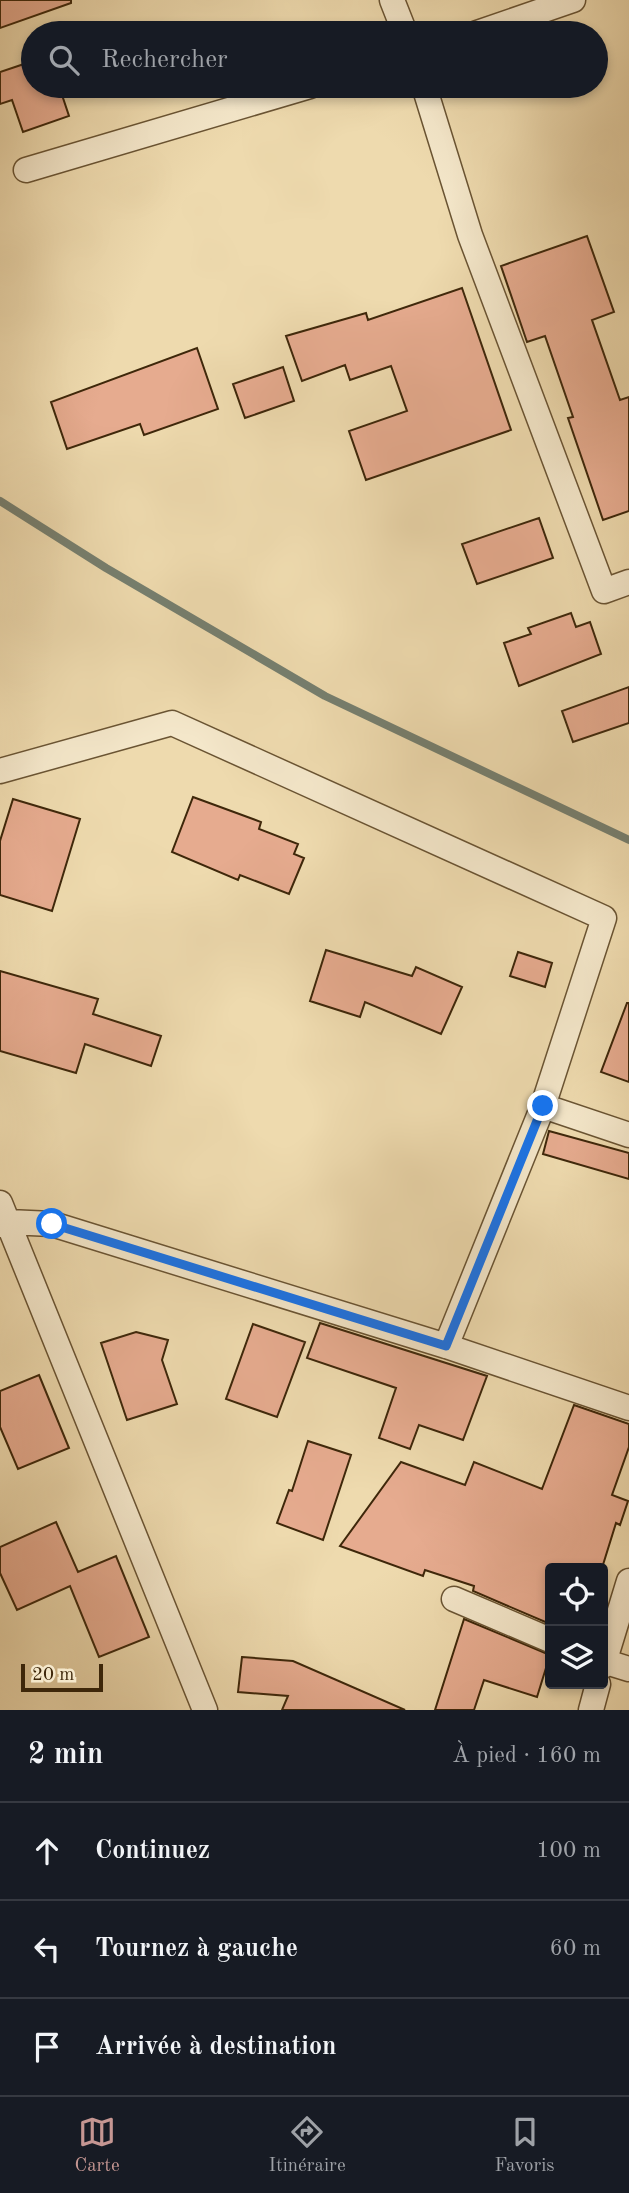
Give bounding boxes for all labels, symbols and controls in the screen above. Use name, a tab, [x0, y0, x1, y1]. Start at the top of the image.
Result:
search box	[21, 21, 608, 98]
icon: search	[45, 41, 83, 79]
text: Rechercher	[101, 47, 228, 73]
route end	[527, 1090, 558, 1121]
route start	[36, 1208, 67, 1239]
map controls	[545, 1563, 608, 1689]
button: locate	[545, 1563, 608, 1626]
button: layers	[545, 1626, 608, 1689]
scale bar	[21, 1661, 103, 1693]
text: 20 m	[32, 1666, 74, 1685]
text: 2 min	[28, 1740, 103, 1770]
text: À pied · 160 m	[452, 1744, 601, 1767]
icon: ahead	[28, 1832, 66, 1870]
text: Continuez	[95, 1838, 210, 1864]
text: 100 m	[536, 1839, 601, 1862]
icon: left	[28, 1930, 66, 1968]
text: Tournez à gauche	[95, 1936, 298, 1962]
text: 60 m	[550, 1937, 601, 1960]
icon: arrive	[28, 2028, 66, 2066]
text: Arrivée à destination	[95, 2034, 337, 2060]
tab: Carte	[74, 2113, 120, 2178]
tab: Itinéraire	[269, 2113, 346, 2178]
tab: Favoris	[494, 2113, 555, 2178]

